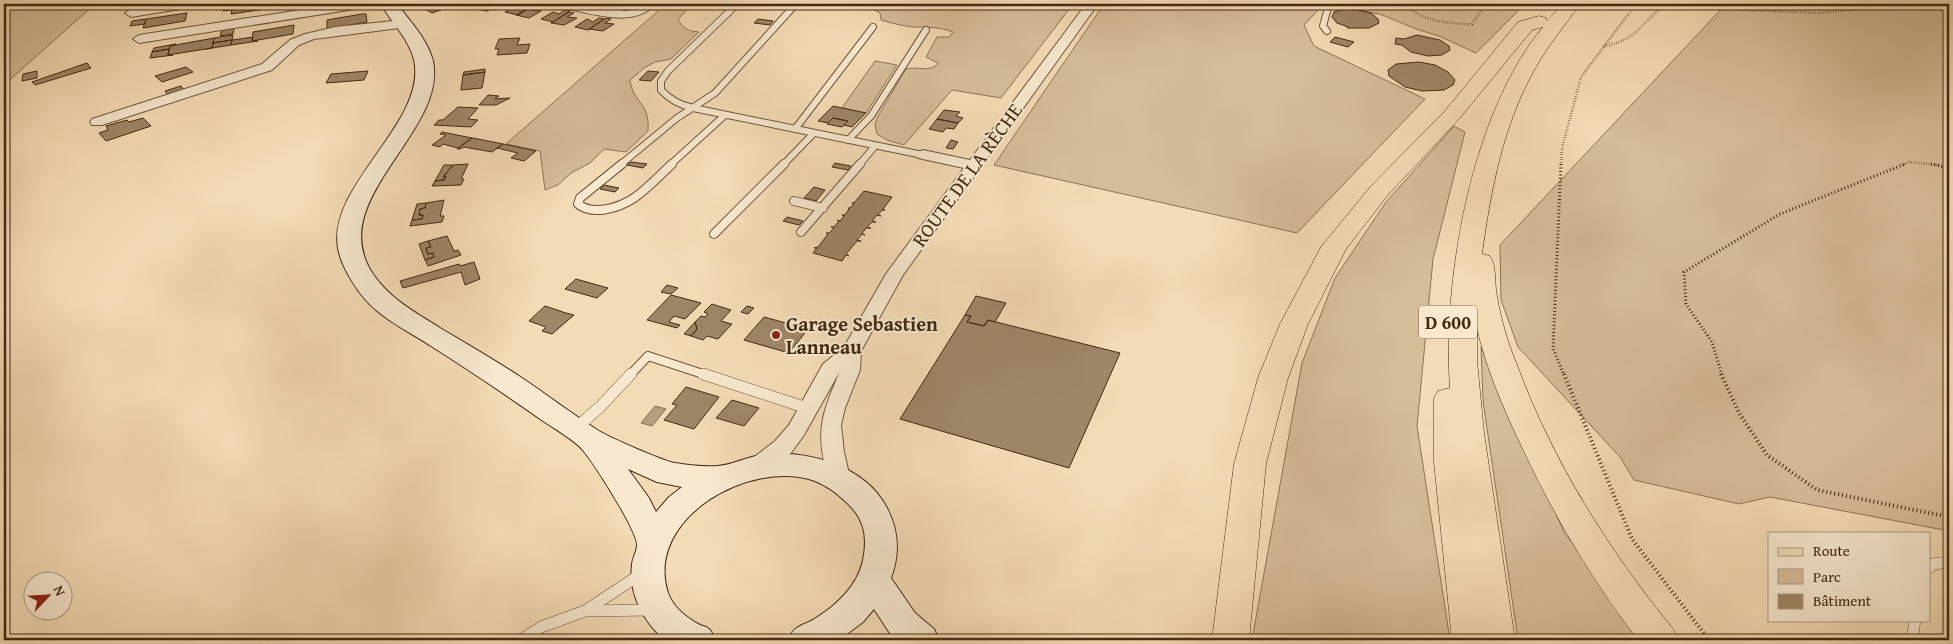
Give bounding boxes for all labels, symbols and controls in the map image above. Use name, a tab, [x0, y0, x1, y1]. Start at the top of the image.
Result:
street label: ROUTE DE LA RÈCHE	[904, 97, 1029, 253]
road number: D 600	[1419, 306, 1477, 338]
place label: Garage Sebastien Lanneau	[786, 309, 938, 361]
marker: Garage Sebastien Lanneau	[770, 329, 782, 341]
legend	[1768, 532, 1930, 622]
text: Route	[1813, 540, 1850, 561]
text: Parc	[1813, 566, 1841, 587]
north arrow	[22, 572, 72, 622]
text: N	[49, 582, 71, 600]
text: Bâtiment	[1813, 590, 1872, 611]

